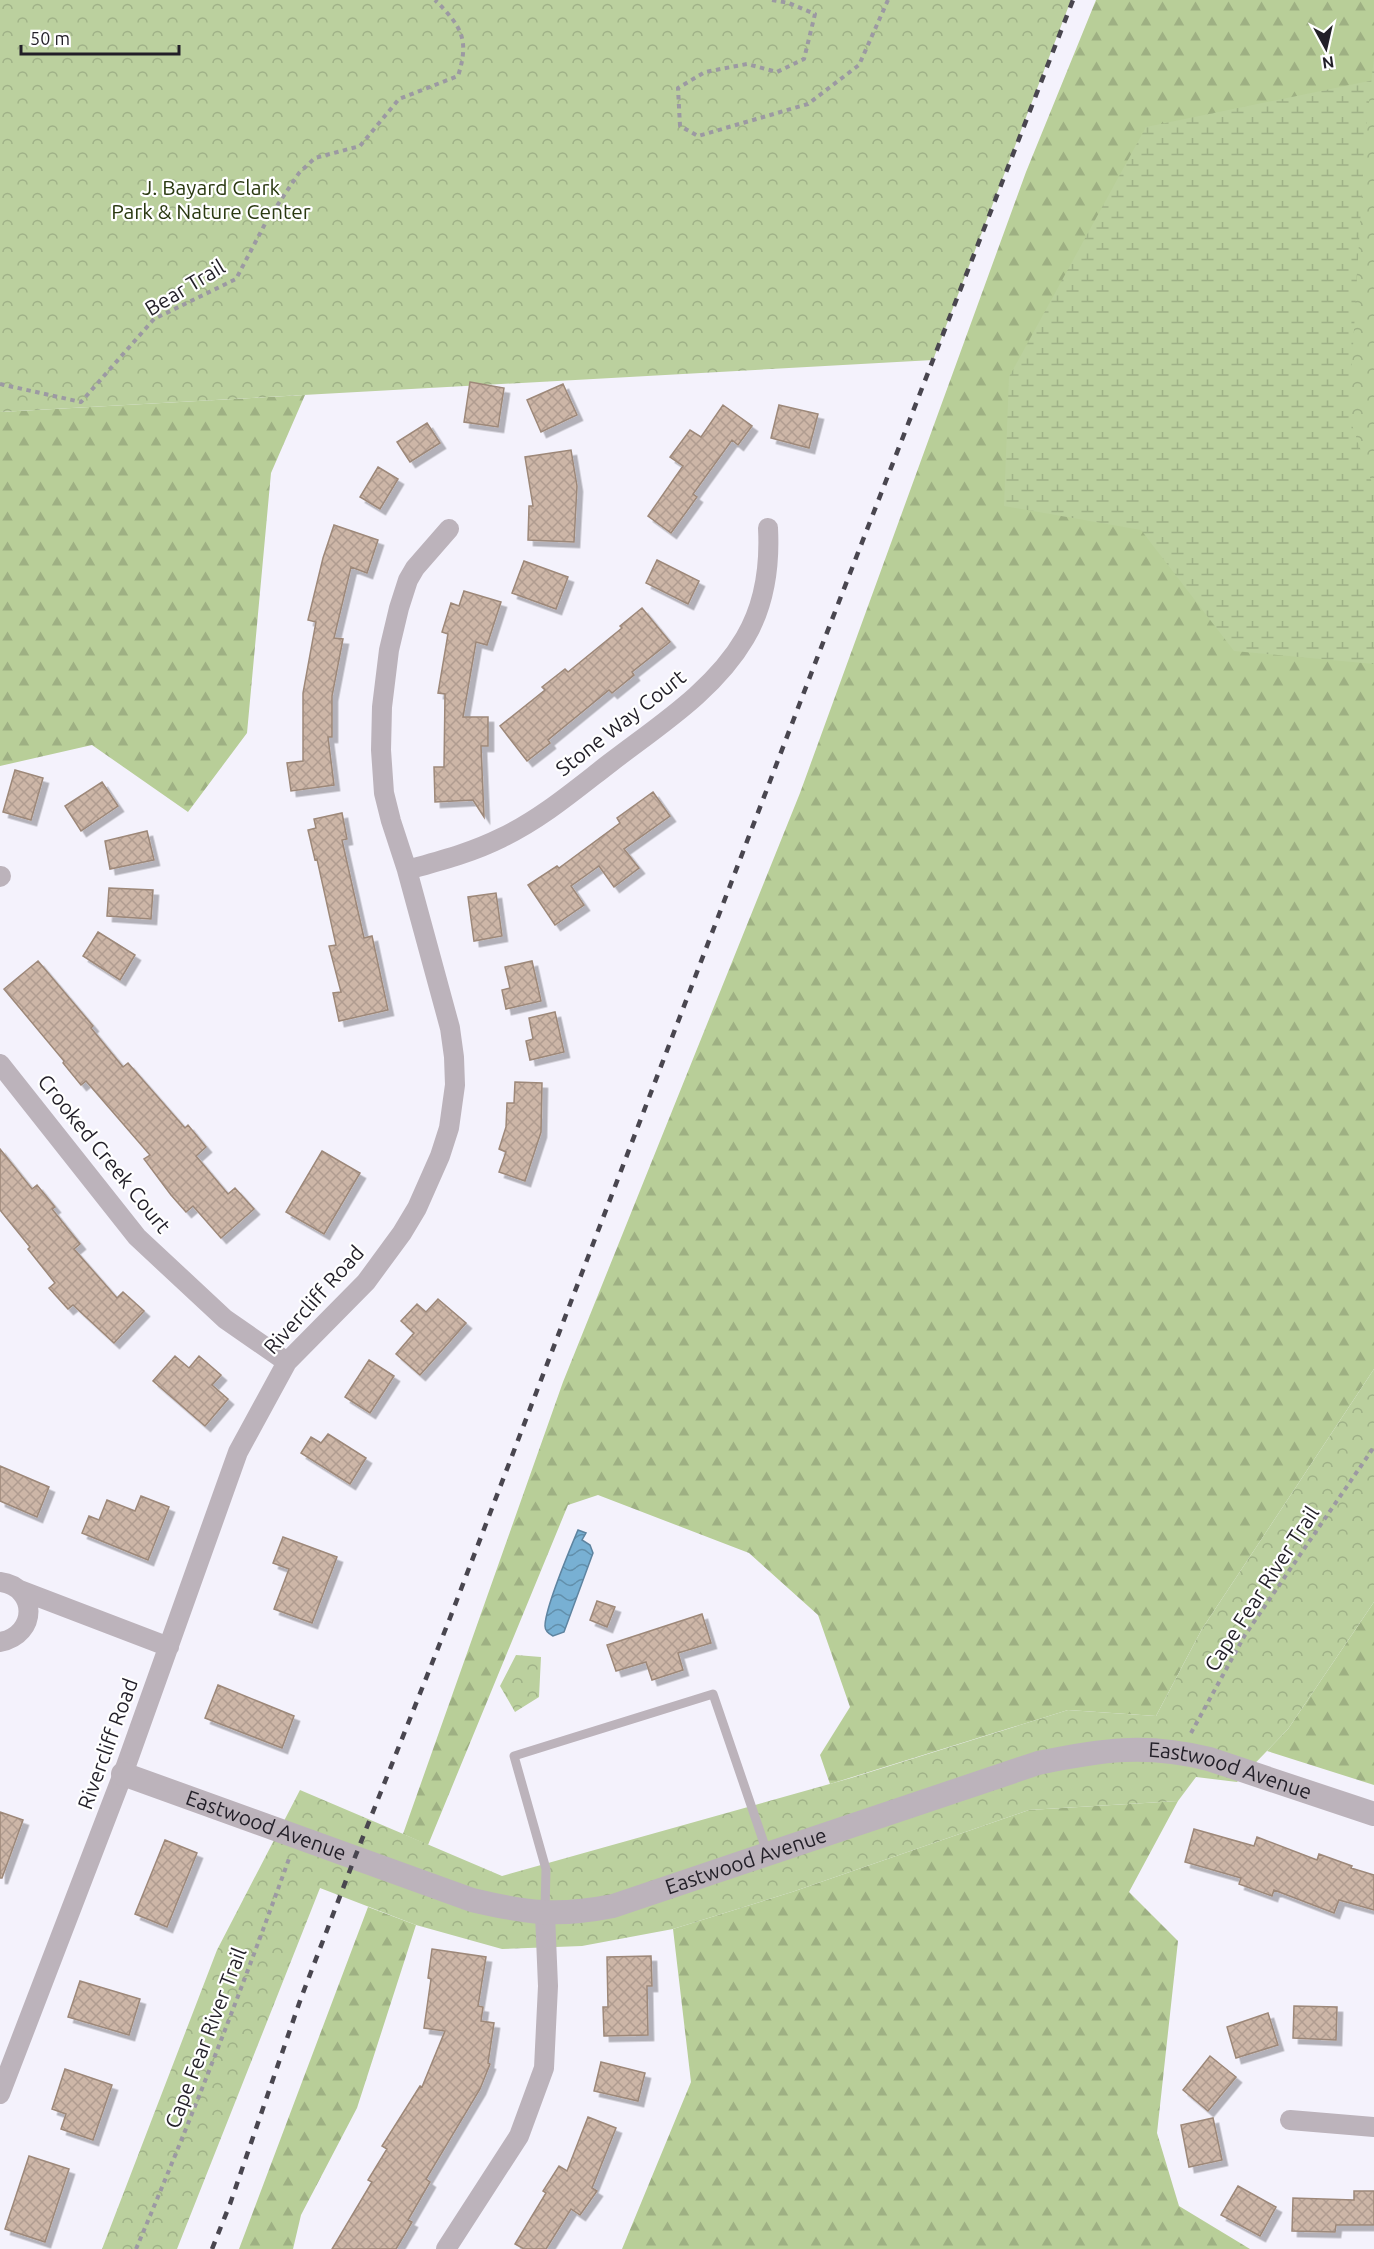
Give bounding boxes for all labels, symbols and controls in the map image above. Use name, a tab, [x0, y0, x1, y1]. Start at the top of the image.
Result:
scale bar	[21, 18, 178, 56]
north arrow	[1296, 18, 1356, 78]
text: 50 m	[30, 28, 70, 48]
text: N	[1321, 53, 1335, 73]
park label: J. Bayard Clark Park & Nature Center	[111, 175, 311, 223]
street label: Bear Trail	[140, 254, 229, 320]
street label: Stone Way Court	[551, 664, 690, 780]
street label: Crooked Creek Court	[33, 1069, 176, 1238]
street label: Rivercliff Road	[258, 1240, 368, 1358]
street label: Cape Fear River Trail	[1199, 1502, 1323, 1675]
street label: Rivercliff Road	[72, 1675, 142, 1812]
street label: Eastwood Avenue	[1148, 1737, 1315, 1803]
street label: Eastwood Avenue	[183, 1785, 350, 1865]
street label: Eastwood Avenue	[662, 1822, 830, 1899]
street label: Cape Fear River Trail	[160, 1944, 251, 2131]

